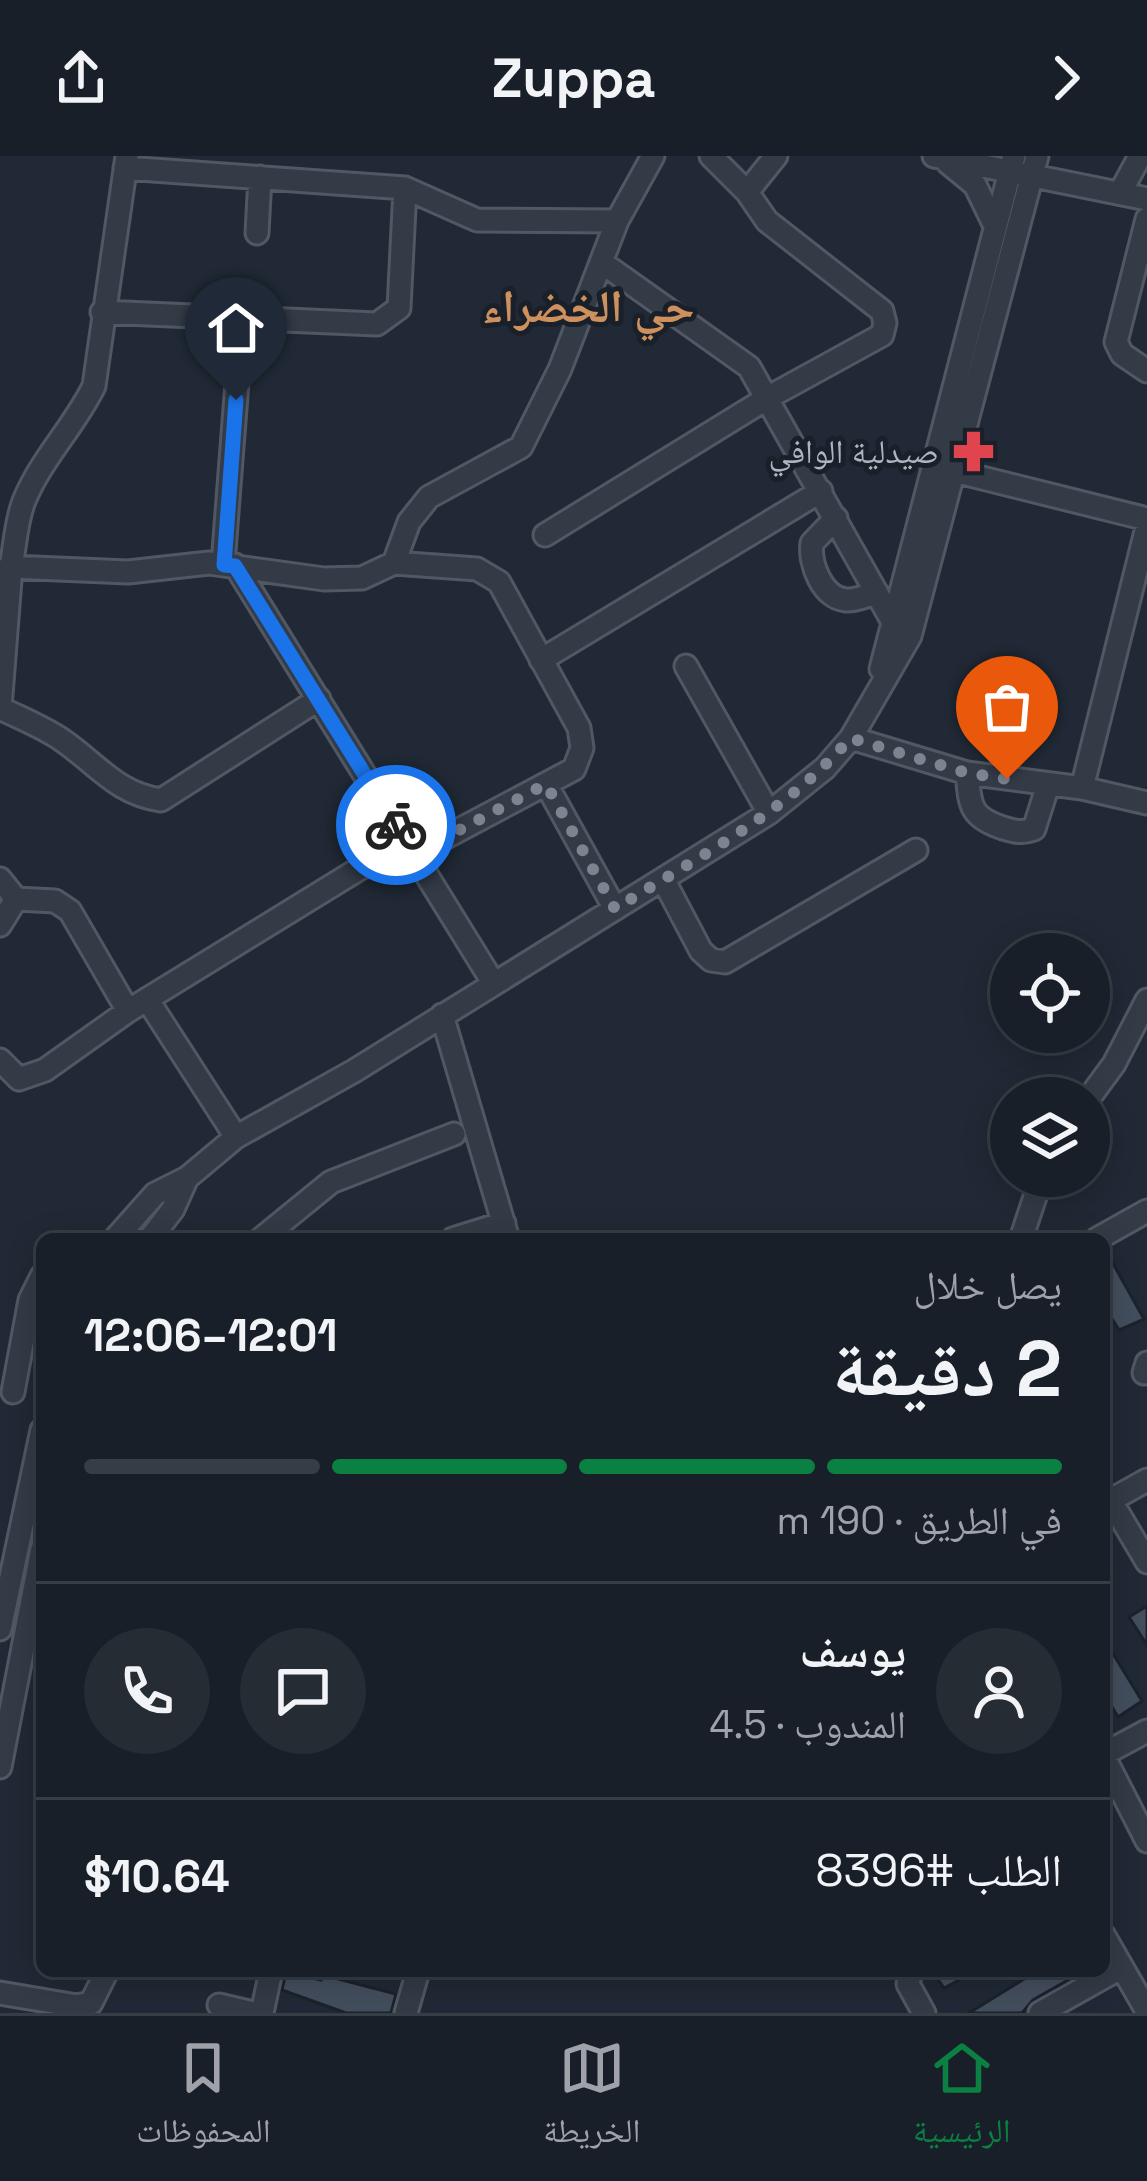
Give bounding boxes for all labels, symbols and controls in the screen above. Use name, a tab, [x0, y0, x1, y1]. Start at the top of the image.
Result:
text: Zuppa	[491, 44, 656, 113]
icon: share	[48, 45, 114, 111]
icon: forward	[1033, 45, 1099, 111]
pin	[185, 277, 287, 400]
district label: حي الخضراء	[482, 278, 694, 342]
icon: home	[203, 295, 269, 361]
pharmacy icon: صيدلية الوافي	[950, 428, 996, 474]
place label: صيدلية الوافي	[769, 431, 939, 477]
pin	[956, 656, 1058, 779]
icon: bag	[974, 674, 1040, 740]
courier	[336, 765, 456, 885]
icon: bike	[363, 792, 429, 858]
map controls	[990, 933, 1110, 1197]
button: locate	[990, 933, 1110, 1053]
button: layers	[990, 1077, 1110, 1197]
text: يصل خلال	[913, 1261, 1062, 1310]
text: 12:01–12:06	[84, 1307, 338, 1364]
text: 2 دقيقة	[832, 1319, 1062, 1419]
text: في الطريق · 190 m	[776, 1496, 1062, 1545]
text: يوسف	[800, 1623, 906, 1680]
button: phone	[84, 1628, 210, 1754]
button: chat	[240, 1628, 366, 1754]
button: person	[936, 1628, 1062, 1754]
text: المندوب · 4.5	[709, 1700, 906, 1749]
text: الطلب #8396	[816, 1842, 1062, 1899]
text: $10.64	[84, 1848, 230, 1905]
tab: المحفوظات	[136, 2035, 271, 2163]
tab: الخريطة	[543, 2035, 640, 2163]
tab: الرئيسية	[913, 2035, 1011, 2163]

